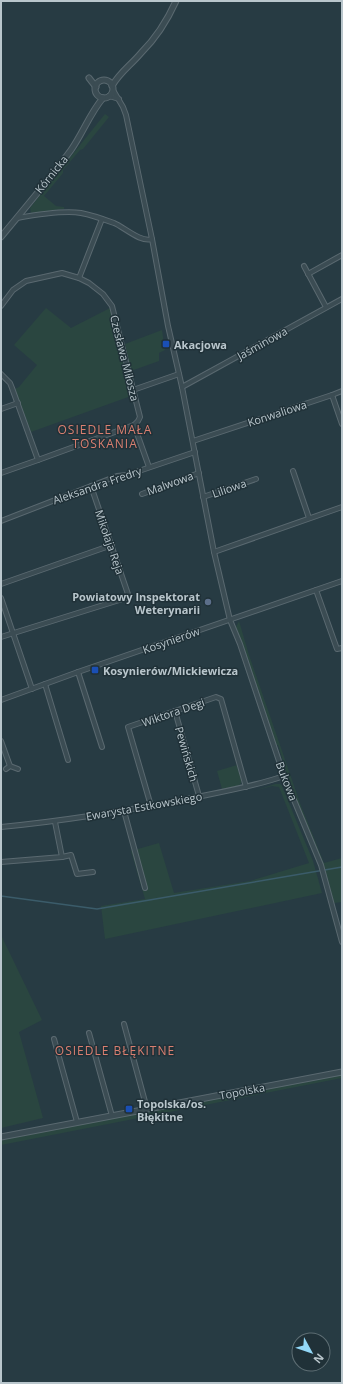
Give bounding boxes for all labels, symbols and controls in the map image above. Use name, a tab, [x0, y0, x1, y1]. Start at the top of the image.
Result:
street label: Kórnicka	[31, 152, 71, 196]
street label: Czesława Miłosza	[107, 313, 143, 403]
street label: Jaśminowa	[233, 323, 290, 363]
place label: Akacjowa	[174, 337, 227, 352]
marker: Akacjowa	[161, 339, 171, 349]
street label: Konwaliowa	[245, 396, 309, 430]
district label: OSIEDLE MAŁA TOSKANIA	[58, 421, 152, 452]
street label: Aleksandra Fredry	[51, 463, 144, 507]
street label: Malwowa	[145, 468, 195, 498]
street label: Liliowa	[210, 475, 248, 501]
street label: Mikołaja Reja	[92, 508, 128, 576]
place label: Powiatowy Inspektorat Weterynarii	[72, 589, 200, 617]
marker: Powiatowy Inspektorat Weterynarii	[203, 597, 213, 607]
street label: Kosynierów	[140, 623, 202, 657]
place label: Kosynierów/Mickiewicza	[103, 663, 238, 678]
marker: Kosynierów/Mickiewicza	[90, 665, 100, 675]
street label: Wiktora Degi	[140, 694, 206, 730]
street label: Pewińskich	[172, 725, 202, 783]
street label: Bukowa	[273, 759, 301, 803]
street label: Ewarysta Estkowskiego	[85, 788, 204, 824]
district label: OSIEDLE BŁĘKITNE	[55, 1042, 175, 1059]
street label: Topolska	[218, 1079, 266, 1103]
place label: Topolska/os. Błękitne	[137, 1096, 206, 1124]
marker: Topolska/os. Błękitne	[124, 1104, 134, 1114]
north arrow	[291, 1332, 331, 1372]
text: N	[310, 1350, 328, 1367]

